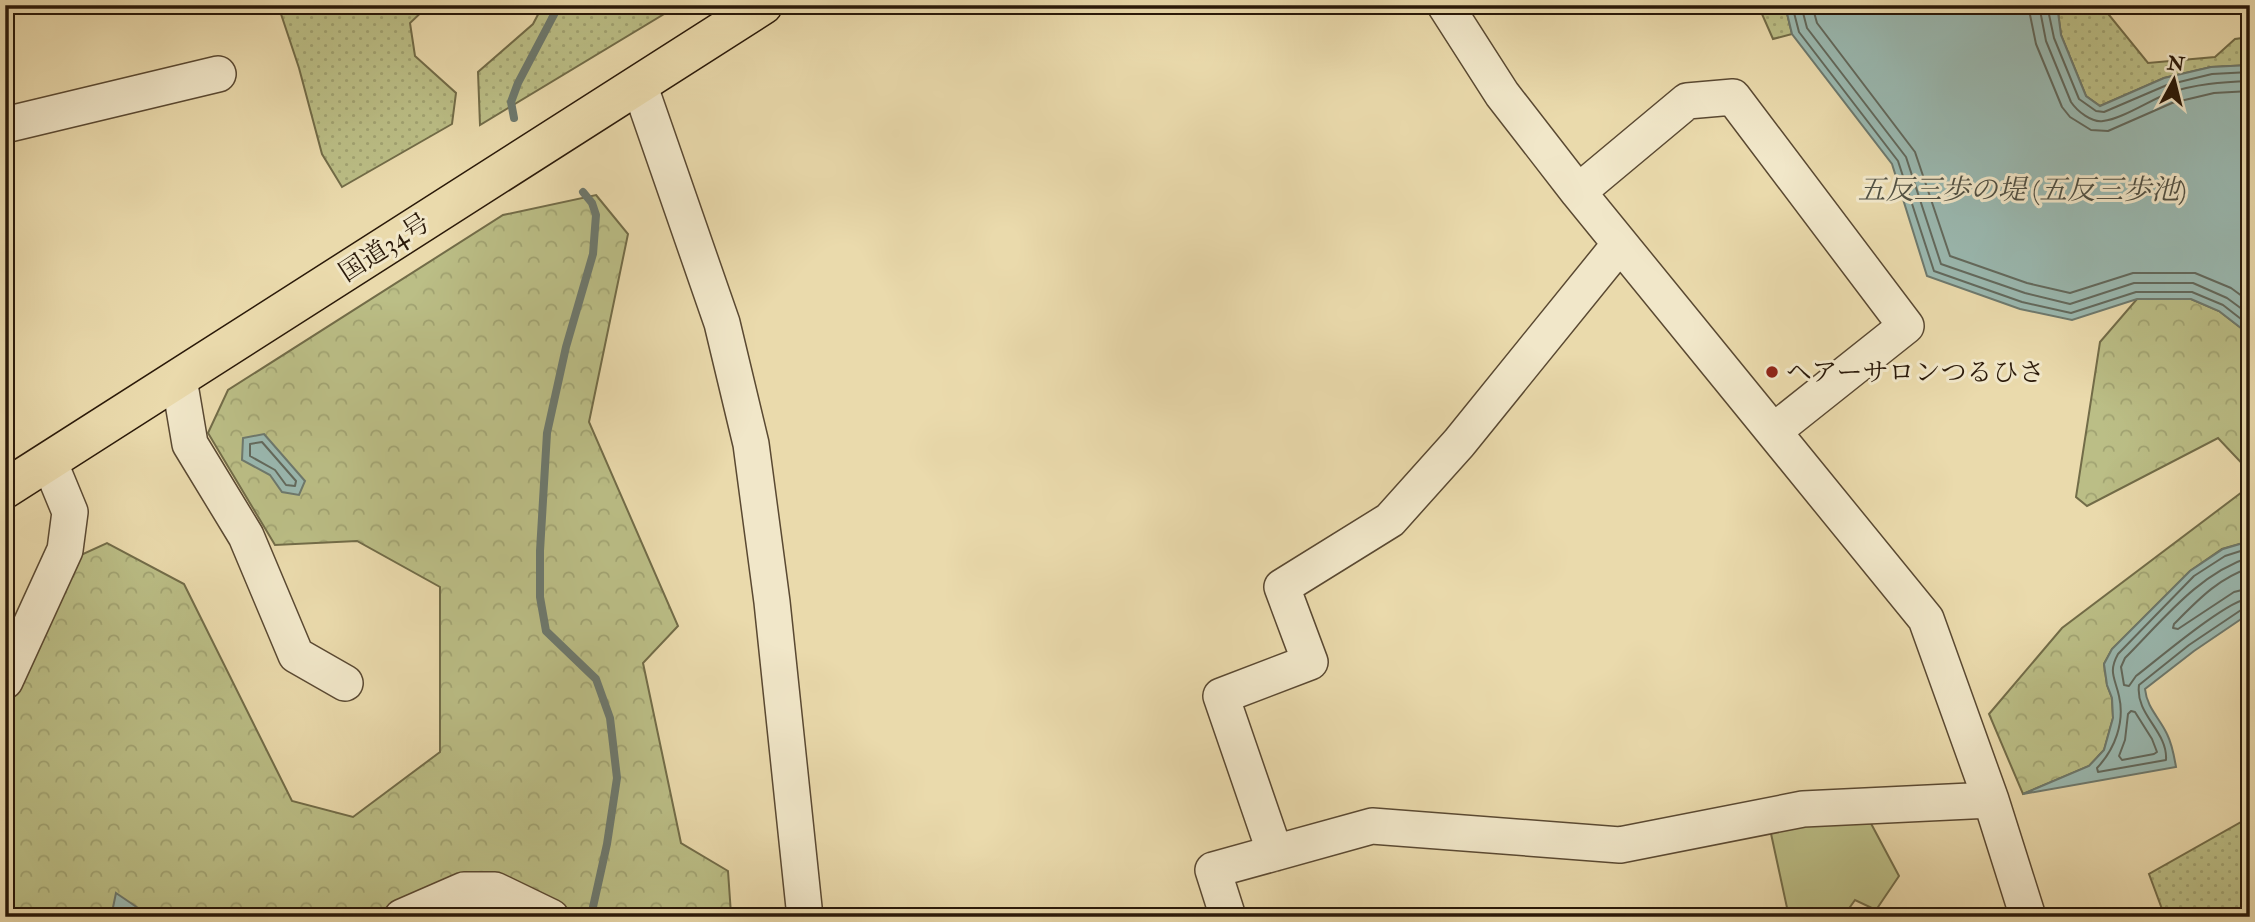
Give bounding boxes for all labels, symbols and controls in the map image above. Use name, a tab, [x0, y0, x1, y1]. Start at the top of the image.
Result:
north arrow	[2140, 46, 2210, 116]
text: N	[2165, 51, 2187, 77]
water label: 五反三歩の堤 (五反三歩池)	[1858, 173, 2186, 208]
street label: 国道34号	[333, 207, 436, 289]
place label: ヘアーサロンつるひさ	[1786, 357, 2044, 389]
marker: ヘアーサロンつるひさ	[1764, 364, 1780, 380]

